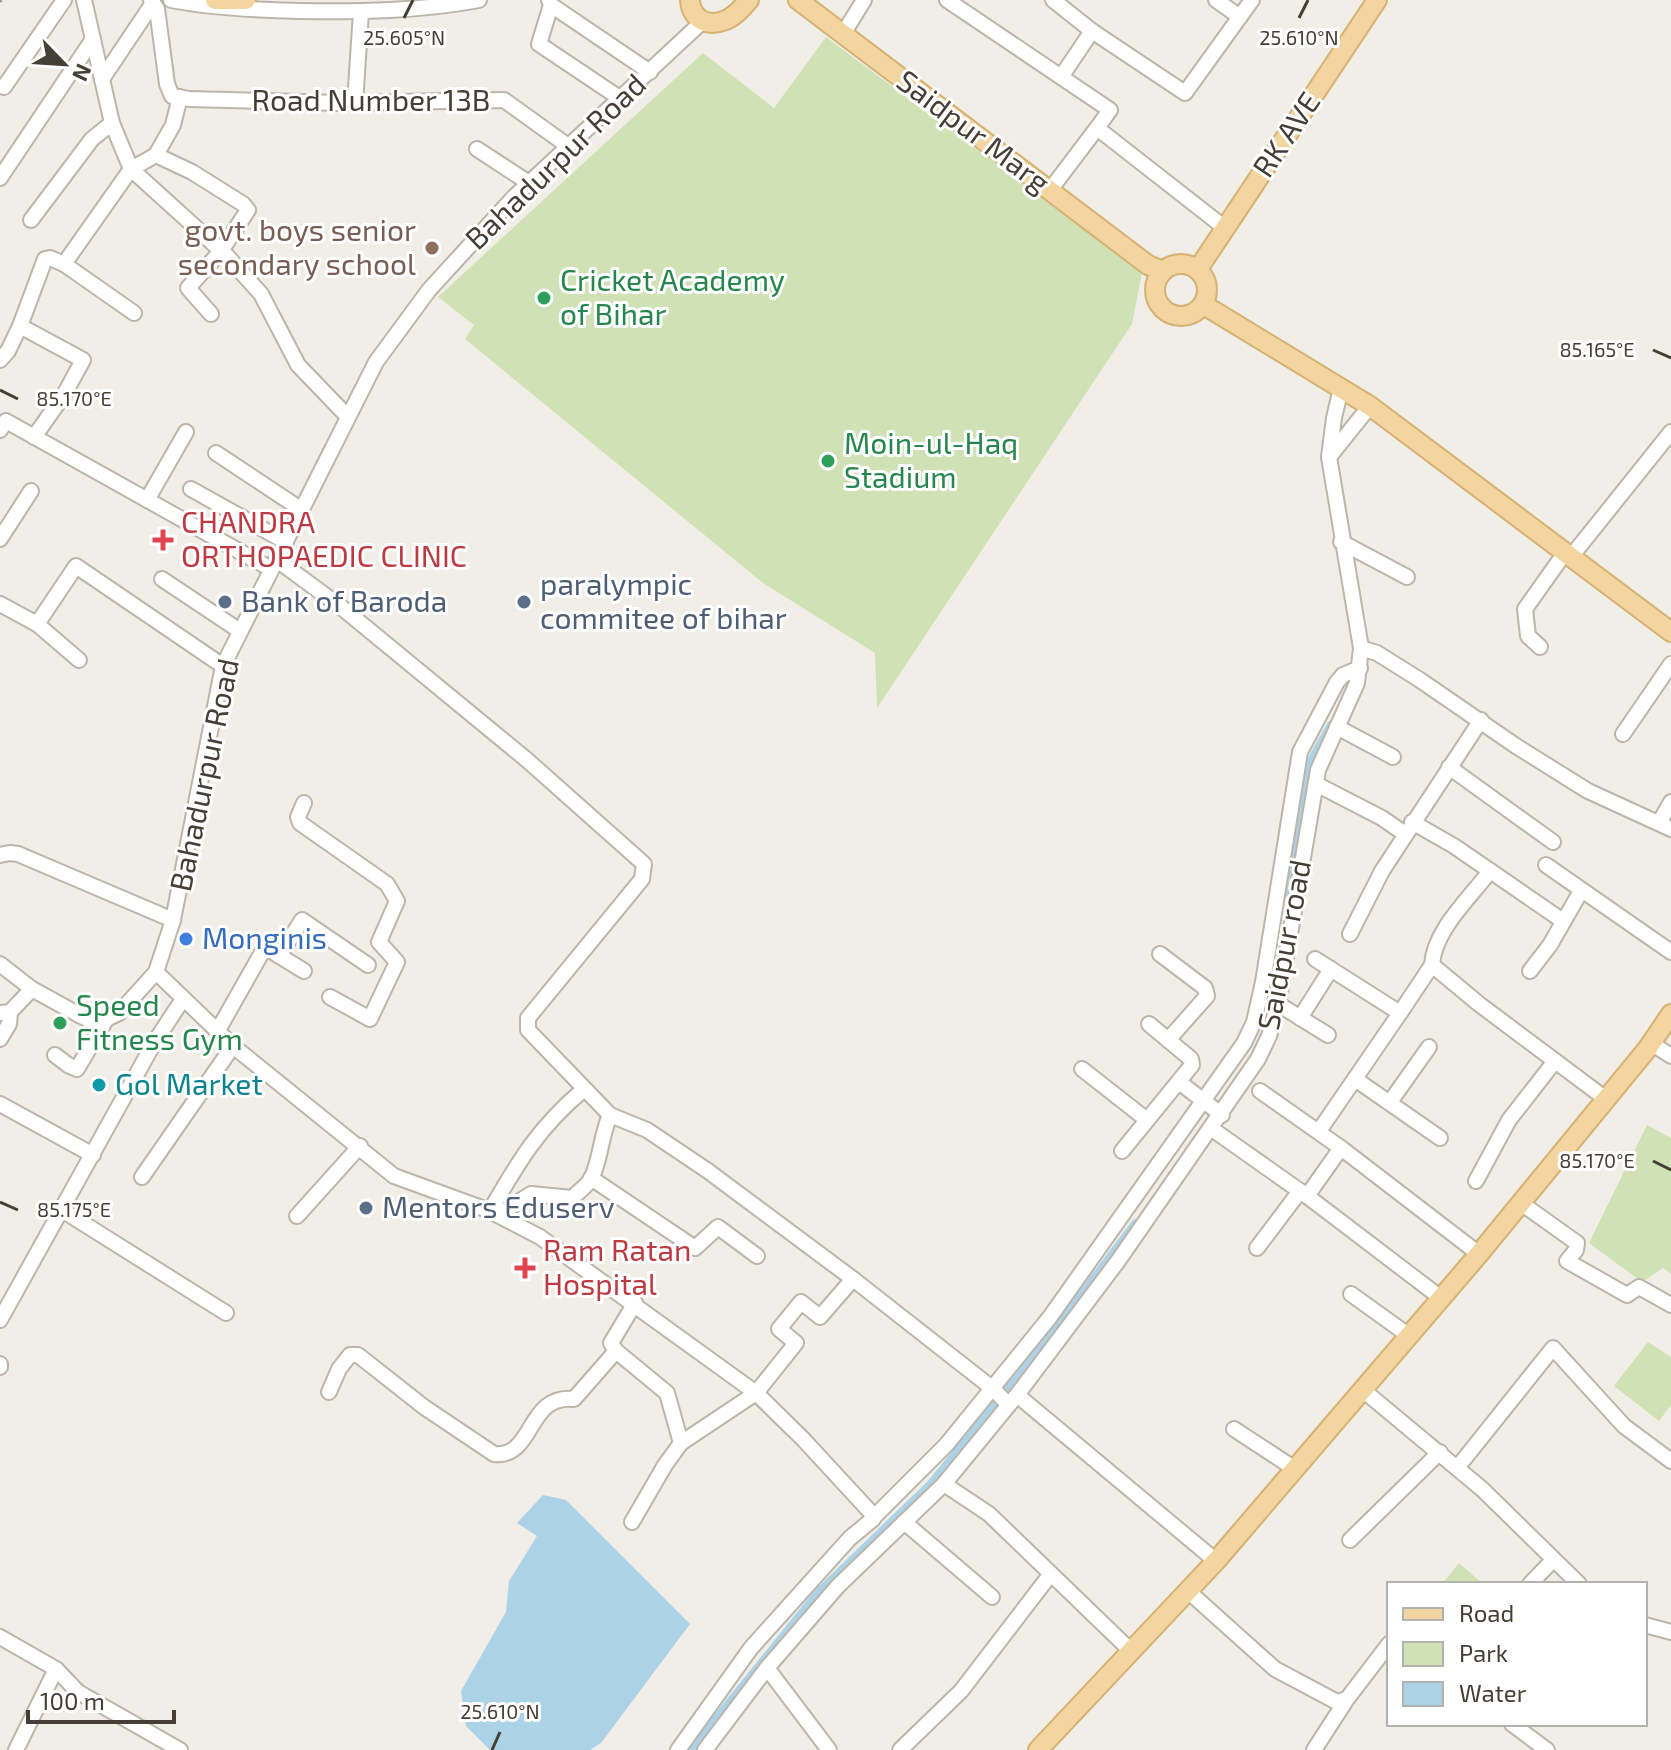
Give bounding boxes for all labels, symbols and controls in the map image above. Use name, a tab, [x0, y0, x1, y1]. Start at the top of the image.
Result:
north arrow	[24, 24, 104, 104]
text: 25.605°N	[363, 25, 445, 49]
text: 25.610°N	[1259, 25, 1339, 49]
text: N	[68, 60, 98, 86]
street label: Saidpur Marg	[891, 61, 1058, 200]
street label: Bahadurpur Road	[457, 65, 652, 256]
street label: Road Number 13B	[252, 81, 490, 117]
street label: RK AVE	[1244, 85, 1327, 183]
place label: govt. boys senior secondary school	[178, 211, 416, 281]
marker: govt. boys senior secondary school	[423, 239, 441, 257]
place label: Cricket Academy of Bihar	[560, 261, 785, 331]
marker: Cricket Academy of Bihar	[535, 289, 553, 307]
text: 85.165°E	[1559, 337, 1635, 361]
text: 85.170°E	[36, 386, 112, 410]
place label: Moin-ul-Haq Stadium	[844, 424, 1018, 494]
marker: Moin-ul-Haq Stadium	[819, 452, 837, 470]
place label: CHANDRA ORTHOPAEDIC CLINIC	[181, 503, 467, 573]
marker: CHANDRA ORTHOPAEDIC CLINIC	[152, 529, 174, 551]
place label: paralympic commitee of bihar	[540, 565, 787, 635]
place label: Bank of Baroda	[241, 582, 447, 618]
marker: Bank of Baroda	[216, 593, 234, 611]
marker: paralympic commitee of bihar	[515, 593, 533, 611]
street label: Bahadurpur Road	[161, 655, 245, 894]
street label: Saidpur road	[1249, 856, 1317, 1033]
place label: Monginis	[202, 919, 327, 955]
marker: Monginis	[177, 930, 195, 948]
place label: Speed Fitness Gym	[76, 986, 243, 1056]
marker: Speed Fitness Gym	[51, 1014, 69, 1032]
place label: Gol Market	[115, 1065, 263, 1101]
marker: Gol Market	[90, 1076, 108, 1094]
text: 85.170°E	[1559, 1148, 1635, 1172]
place label: Mentors Eduserv	[382, 1188, 615, 1224]
text: 85.175°E	[37, 1197, 111, 1221]
marker: Mentors Eduserv	[357, 1199, 375, 1217]
place label: Ram Ratan Hospital	[543, 1231, 691, 1301]
marker: Ram Ratan Hospital	[514, 1257, 536, 1279]
legend	[1387, 1582, 1647, 1726]
text: Road	[1459, 1598, 1514, 1627]
text: Park	[1459, 1638, 1508, 1667]
scale bar	[28, 1674, 174, 1724]
text: Water	[1459, 1678, 1527, 1707]
text: 100 m	[40, 1686, 105, 1715]
text: 25.610°N	[460, 1699, 540, 1723]

